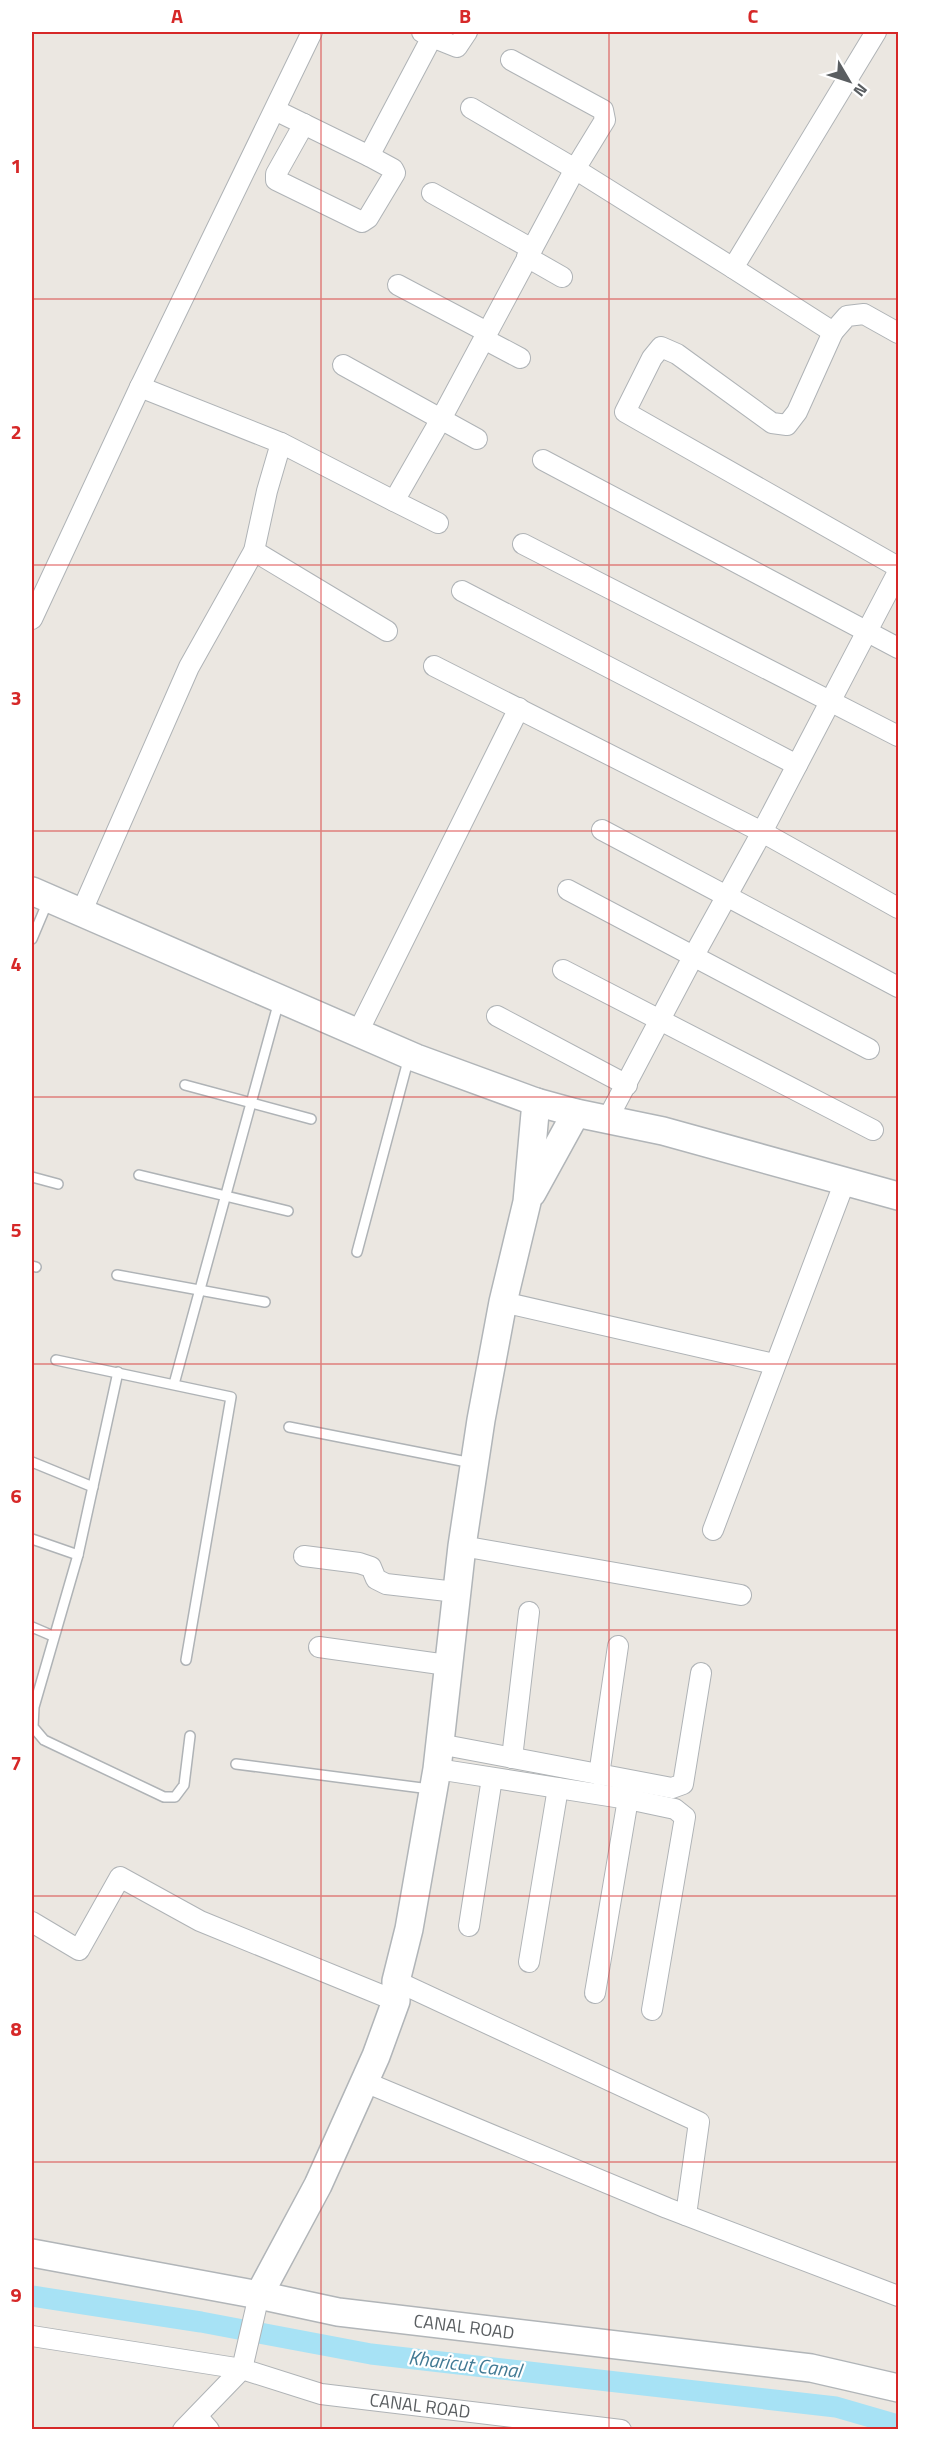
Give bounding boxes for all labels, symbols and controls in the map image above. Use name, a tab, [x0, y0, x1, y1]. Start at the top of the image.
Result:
text: A	[171, 0, 183, 31]
text: B	[459, 0, 471, 31]
text: C	[748, 0, 759, 31]
north arrow	[819, 51, 879, 111]
text: N	[848, 79, 873, 102]
text: 1	[10, 150, 22, 181]
text: 2	[10, 416, 22, 447]
text: 3	[10, 682, 22, 713]
text: 4	[10, 948, 22, 979]
text: 5	[10, 1214, 22, 1245]
text: 6	[10, 1480, 22, 1511]
text: 7	[10, 1747, 22, 1778]
text: 8	[10, 2013, 22, 2044]
text: 9	[10, 2279, 22, 2310]
street label: CANAL ROAD	[412, 2307, 516, 2346]
water label: Kharicut Canal	[407, 2341, 526, 2386]
street label: CANAL ROAD	[368, 2386, 472, 2425]

